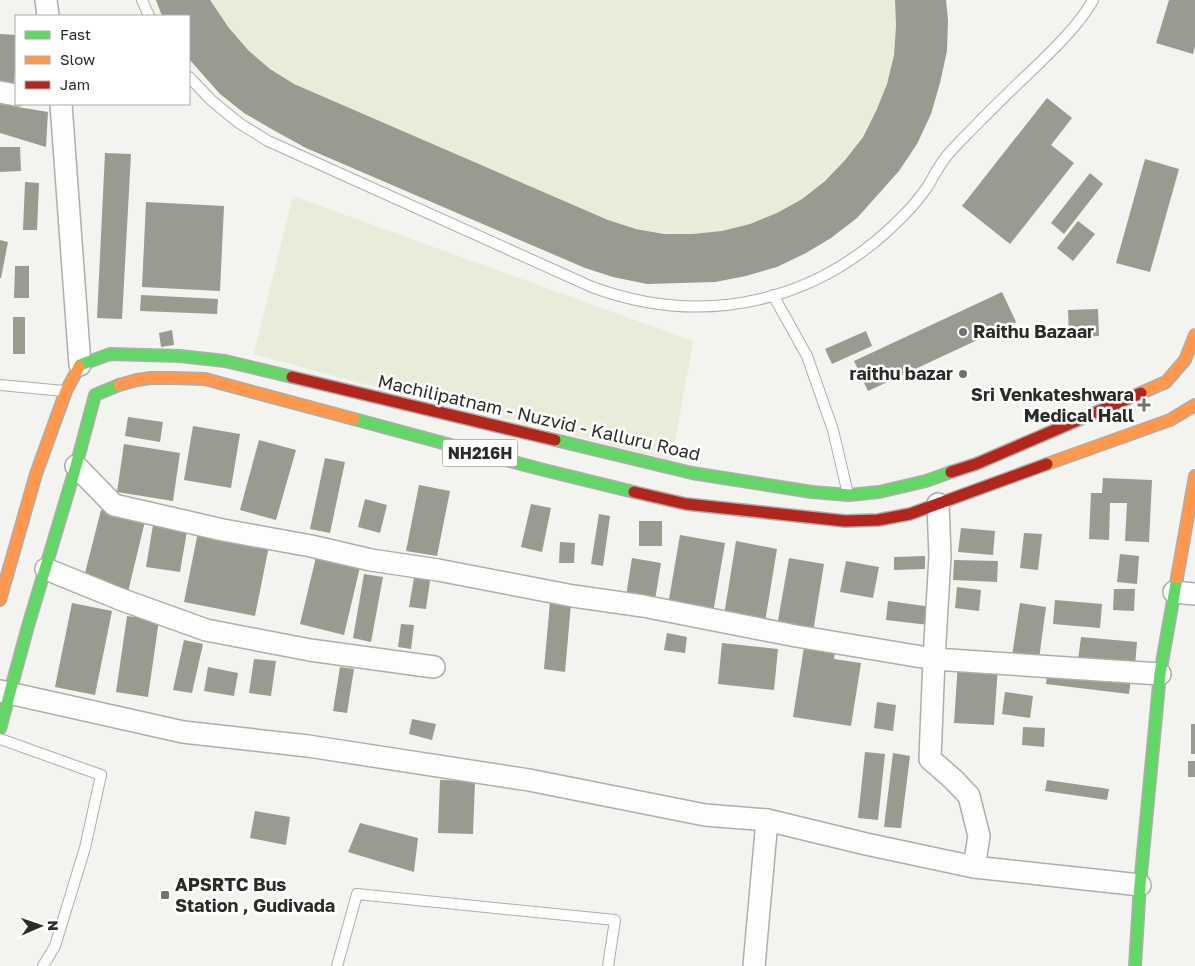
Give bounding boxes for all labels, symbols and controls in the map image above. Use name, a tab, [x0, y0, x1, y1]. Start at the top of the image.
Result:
legend	[15, 15, 190, 105]
text: Fast	[60, 25, 91, 43]
text: Slow	[60, 50, 95, 68]
text: Jam	[60, 75, 90, 93]
place label: Raithu Bazaar	[973, 320, 1094, 342]
marker: Raithu Bazaar	[957, 326, 969, 338]
place label: raithu bazar	[849, 362, 953, 384]
marker: raithu bazar	[957, 368, 969, 380]
street label: Machilipatnam - Nuzvid - Kalluru Road	[376, 369, 703, 465]
place label: Sri Venkateshwara Medical Hall	[971, 383, 1134, 426]
marker: Sri Venkateshwara Medical Hall	[1138, 399, 1150, 411]
road number: NH216H	[442, 439, 518, 466]
place label: APSRTC Bus Station , Gudivada	[175, 873, 335, 916]
marker: APSRTC Bus Station , Gudivada	[159, 889, 171, 901]
north arrow	[15, 901, 65, 951]
text: N	[45, 920, 62, 931]

